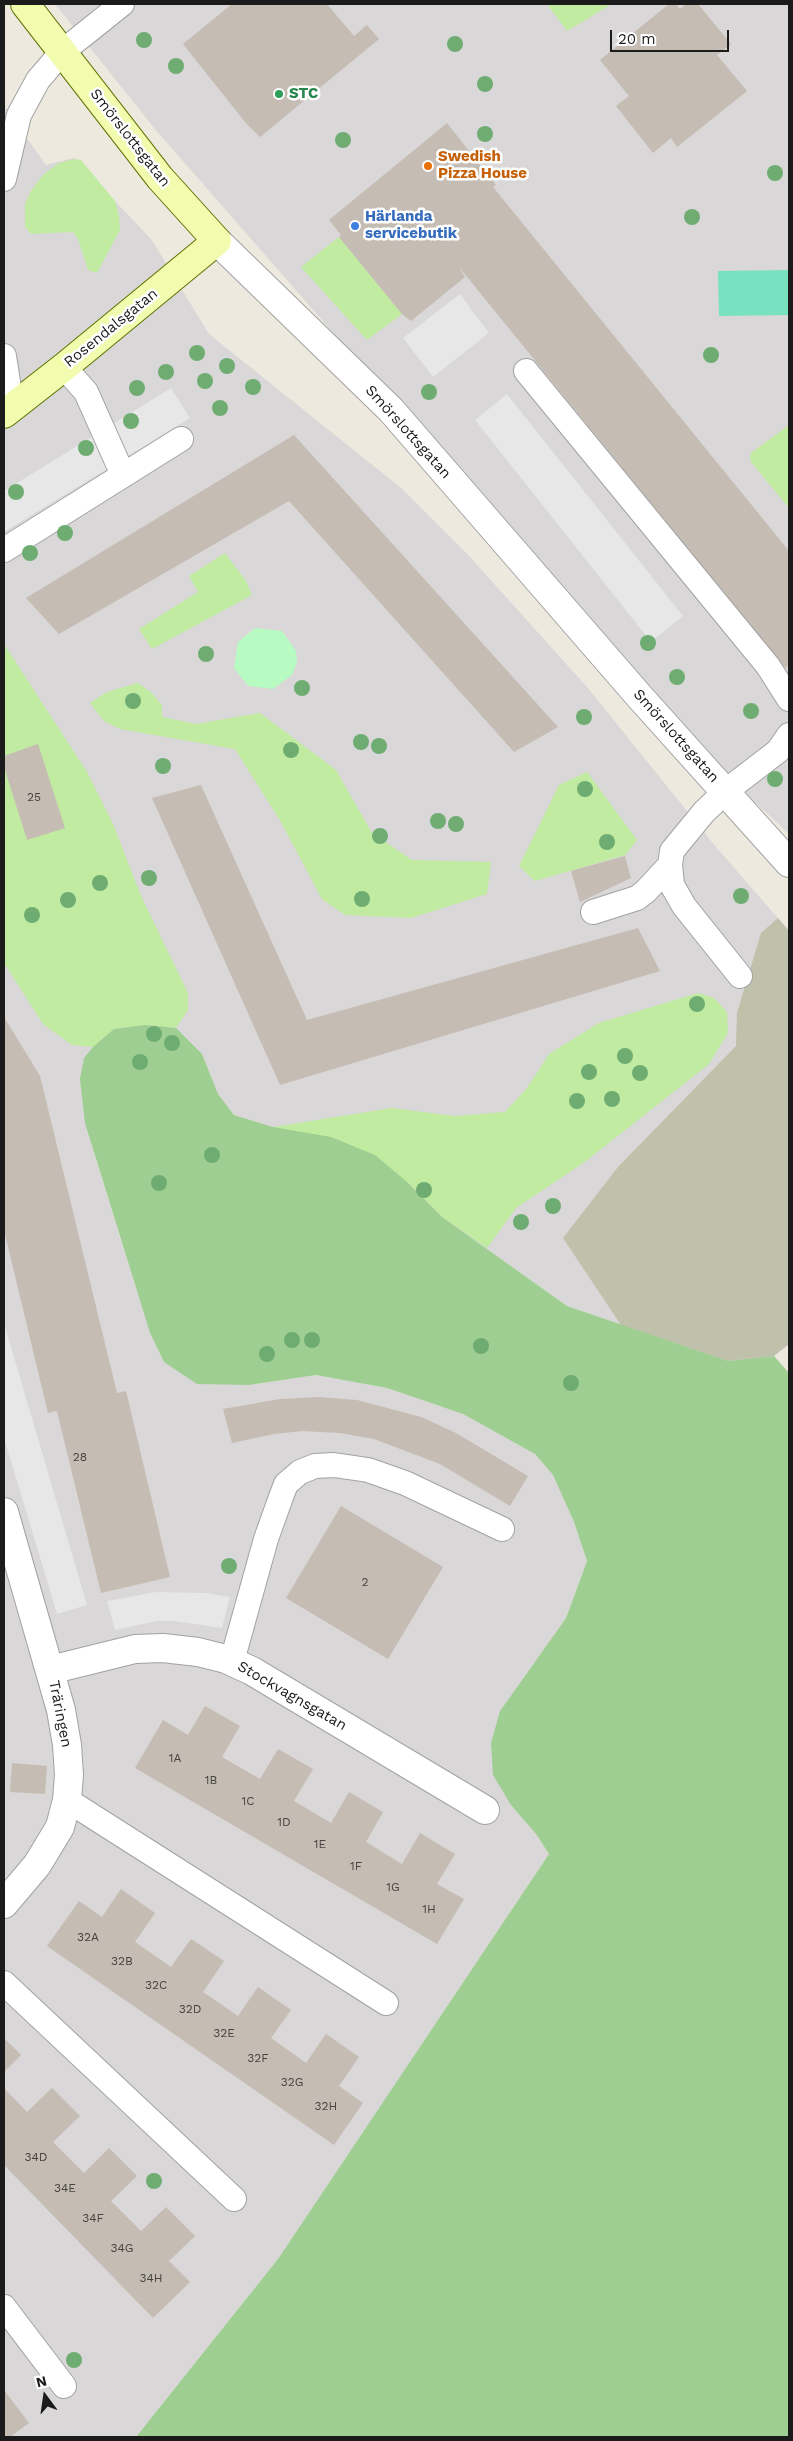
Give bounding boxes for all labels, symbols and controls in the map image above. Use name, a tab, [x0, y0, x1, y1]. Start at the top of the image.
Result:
scale bar	[613, 20, 732, 52]
text: 20 m	[618, 30, 656, 48]
street label: Smörslottsgatan	[86, 85, 174, 191]
place label: STC	[289, 85, 318, 103]
marker: STC	[273, 88, 285, 100]
place label: Swedish Pizza House	[438, 148, 527, 183]
marker: Swedish Pizza House	[422, 160, 434, 172]
place label: Härlanda servicebutik	[365, 208, 457, 243]
marker: Härlanda servicebutik	[349, 220, 361, 232]
street label: Rosendalsgatan	[61, 285, 161, 371]
street label: Smörslottsgatan	[361, 381, 455, 483]
street label: Smörslottsgatan	[629, 685, 723, 787]
house number: 25	[27, 790, 41, 804]
house number: 28	[73, 1450, 87, 1464]
house number: 2	[362, 1575, 368, 1589]
street label: Stockvagnsgatan	[234, 1657, 350, 1735]
street label: Träringen	[45, 1679, 75, 1749]
house number: 1A	[169, 1751, 181, 1765]
house number: 1B	[205, 1773, 217, 1787]
house number: 1C	[242, 1794, 254, 1808]
house number: 1D	[277, 1815, 291, 1829]
house number: 1E	[314, 1837, 326, 1851]
house number: 1F	[350, 1859, 362, 1873]
house number: 1G	[386, 1880, 400, 1894]
house number: 1H	[422, 1902, 436, 1916]
house number: 32A	[77, 1930, 99, 1944]
house number: 32B	[111, 1954, 133, 1968]
house number: 32C	[145, 1978, 167, 1992]
house number: 32D	[179, 2002, 201, 2016]
house number: 32E	[213, 2026, 235, 2040]
house number: 32F	[247, 2051, 269, 2065]
house number: 32G	[281, 2075, 303, 2089]
house number: 32H	[315, 2099, 337, 2113]
house number: 34D	[25, 2150, 47, 2164]
house number: 34E	[54, 2181, 76, 2195]
house number: 34F	[82, 2211, 104, 2225]
house number: 34G	[110, 2241, 134, 2255]
house number: 34H	[139, 2271, 163, 2285]
north arrow	[20, 2371, 70, 2421]
text: N	[34, 2372, 48, 2390]

